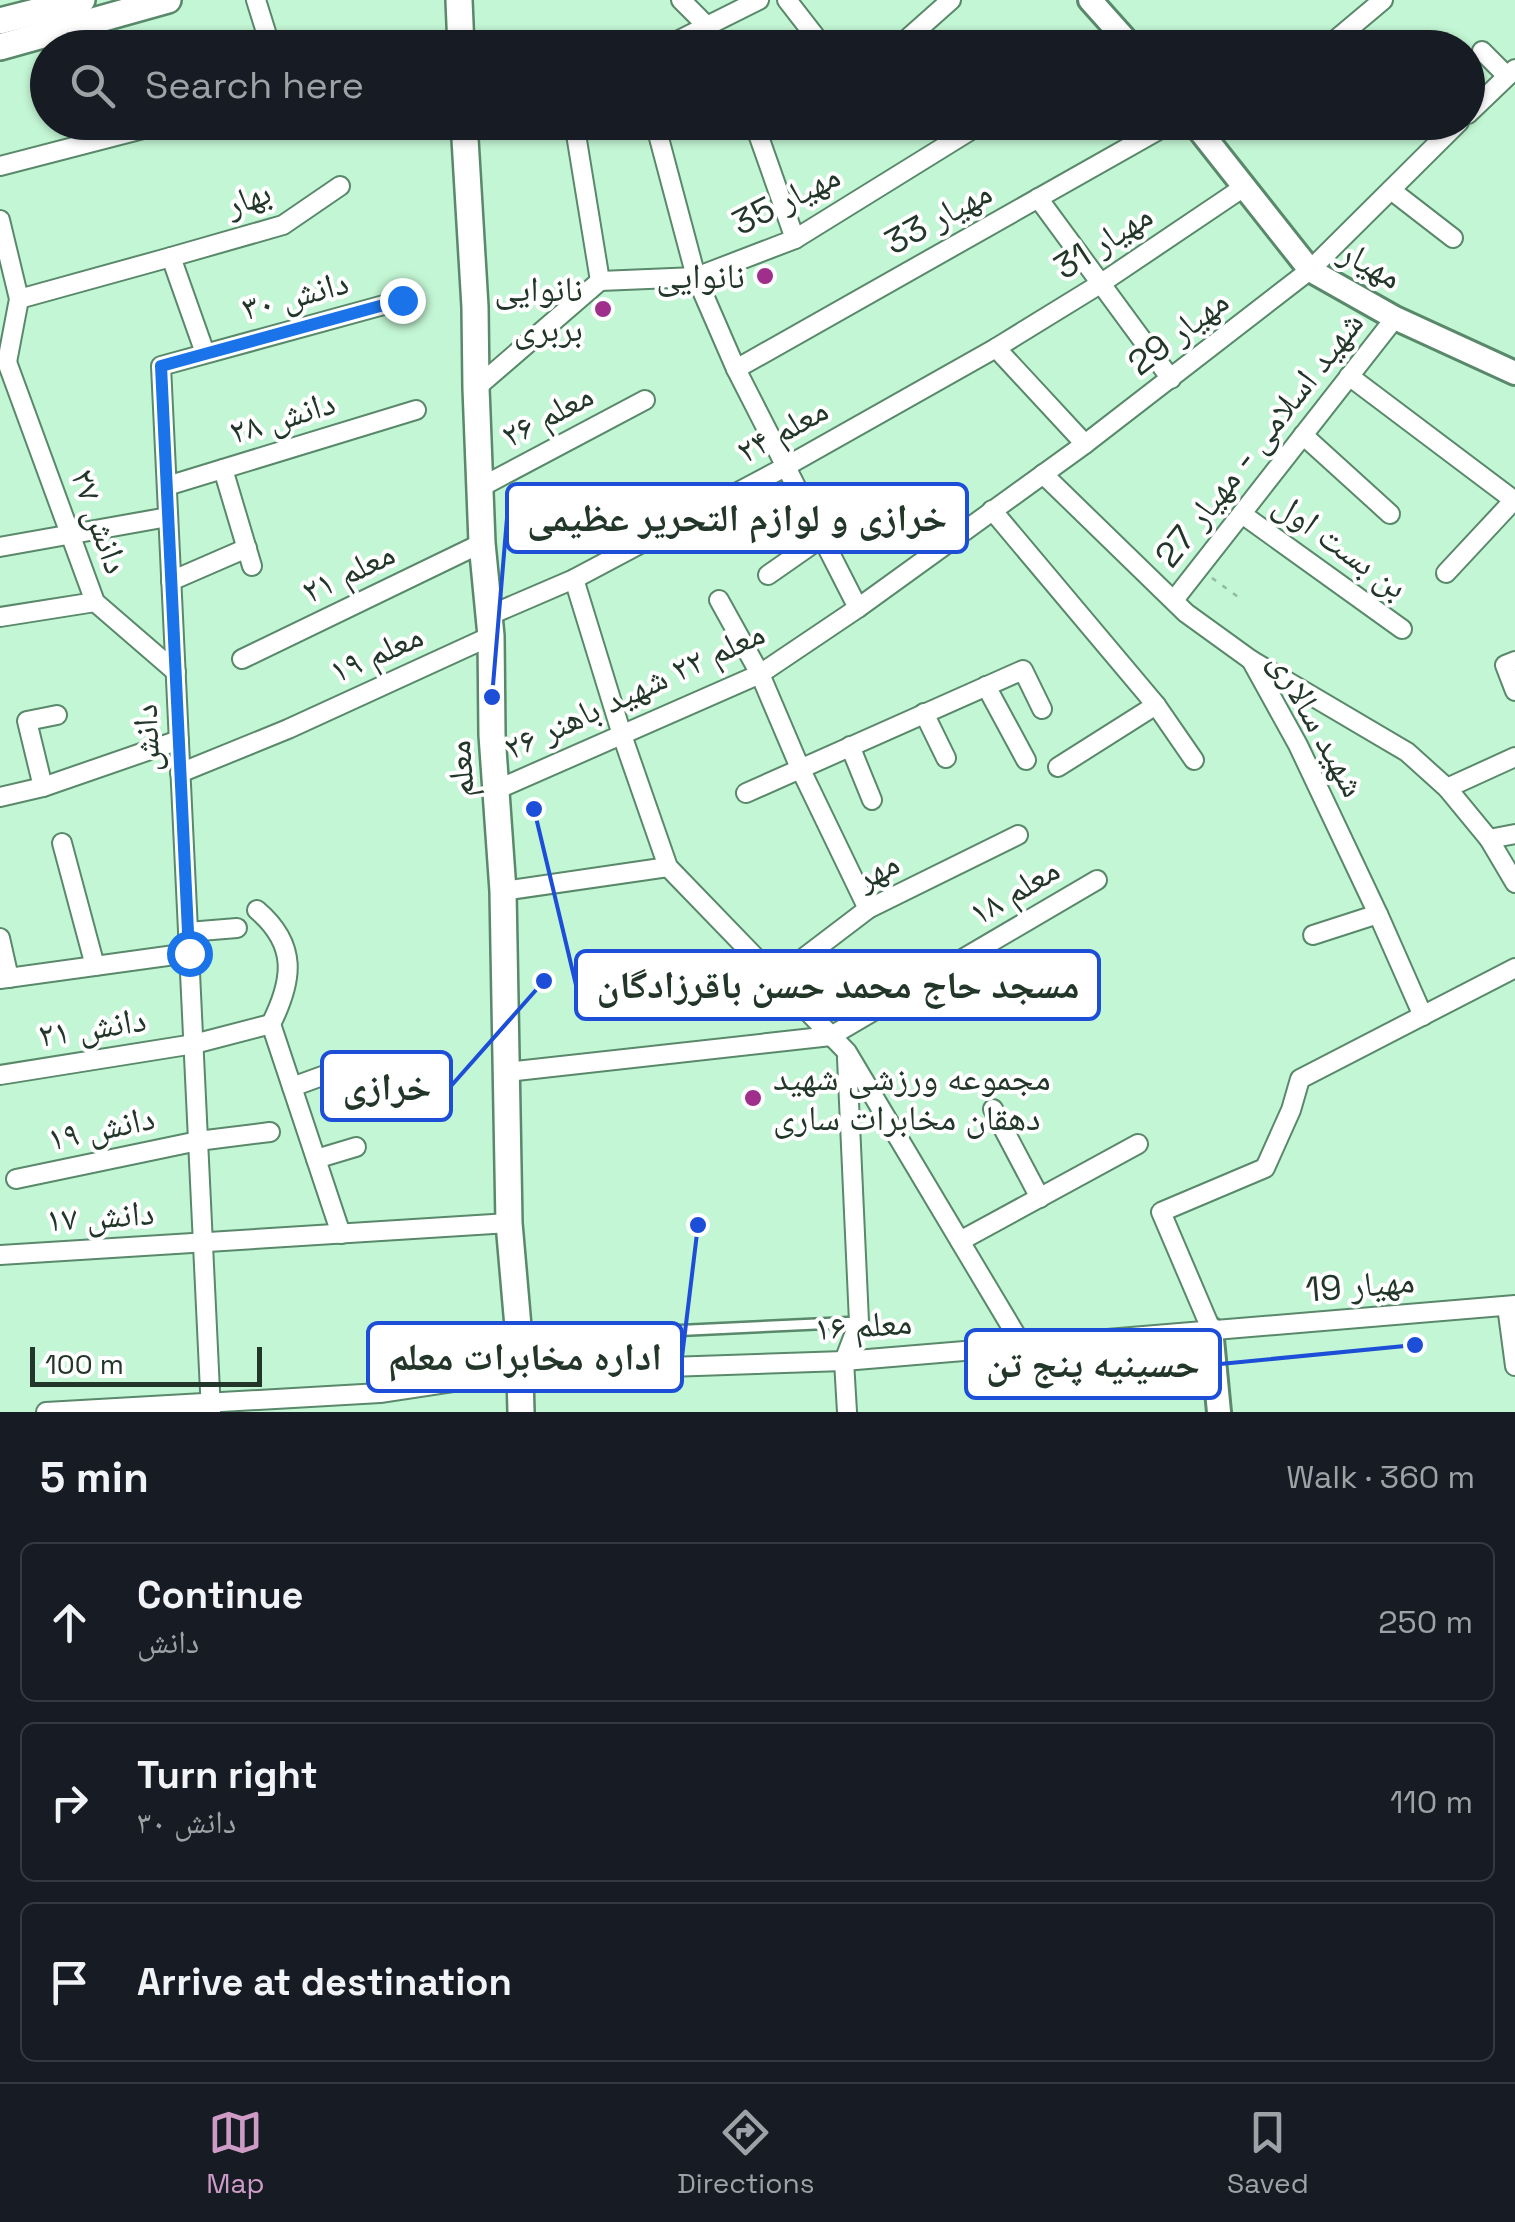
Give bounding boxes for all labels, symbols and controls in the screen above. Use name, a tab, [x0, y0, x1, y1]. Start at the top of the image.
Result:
search box	[30, 30, 1485, 140]
icon: search	[65, 58, 120, 113]
text: Search here	[145, 61, 364, 109]
street label: مهیار 35	[725, 153, 847, 245]
street label: بهار	[218, 170, 277, 227]
street label: مهیار 33	[877, 170, 999, 264]
street label: مهیار 31	[1046, 193, 1160, 289]
street label: مهیار	[1331, 229, 1410, 299]
place label: نانوایی	[656, 254, 745, 298]
street label: دانش ۳۰	[237, 260, 353, 330]
marker: نانوایی	[754, 265, 776, 287]
place label: نانوایی بربری	[494, 267, 583, 351]
route end	[380, 278, 426, 324]
street label: مهیار 29	[1119, 279, 1237, 385]
marker: نانوایی بربری	[592, 298, 614, 320]
street label: شهید اسلامی - مهیار 27	[1145, 302, 1373, 576]
street label: معلم ۲۶	[493, 373, 601, 458]
street label: دانش ۲۸	[224, 380, 340, 454]
street label: معلم ۲۴	[728, 387, 836, 474]
street label: دانش ۲۷	[61, 463, 139, 579]
street label: بن بست اول	[1265, 482, 1417, 608]
callout: خرازی و لوازم التحریر عظیمی	[507, 484, 967, 552]
text: خرازی و لوازم التحریر عظیمی	[527, 494, 947, 544]
street label: معلم ۲۱	[294, 531, 402, 614]
street label: معلم ۲۲ شهید باهنر ۲۶	[497, 610, 772, 771]
street label: معلم ۱۹	[322, 613, 430, 694]
street label: شهید سالاری	[1260, 643, 1376, 805]
street label: دانش	[123, 703, 169, 773]
street label: معلم	[436, 739, 485, 799]
street label: مهر	[847, 840, 907, 900]
street label: معلم ۱۸	[961, 847, 1068, 936]
route start	[167, 931, 213, 977]
callout: مسجد حاج محمد حسن باقرزادگان	[576, 951, 1099, 1019]
text: مسجد حاج محمد حسن باقرزادگان	[597, 961, 1079, 1009]
street label: دانش ٢١	[35, 997, 149, 1057]
callout: خرازی	[322, 1052, 451, 1120]
place label: مجموعه ورزشی شهید دهقان مخابرات ساری	[773, 1056, 1051, 1140]
text: خرازی	[343, 1063, 431, 1111]
marker: مجموعه ورزشی شهید دهقان مخابرات ساری	[742, 1087, 764, 1109]
street label: دانش ١٩	[43, 1095, 159, 1161]
street label: دانش ۱۷	[44, 1190, 156, 1242]
street label: مهیار 19	[1304, 1258, 1416, 1312]
street label: معلم ۱۶	[813, 1300, 913, 1351]
callout: اداره مخابرات معلم	[368, 1323, 682, 1391]
callout: حسینیه پنج تن	[966, 1330, 1220, 1398]
text: اداره مخابرات معلم	[388, 1333, 662, 1382]
text: حسینیه پنج تن	[986, 1340, 1200, 1389]
scale bar	[30, 1342, 262, 1386]
text: 100 m	[45, 1346, 124, 1382]
text: 5 min	[40, 1451, 149, 1504]
text: Walk · 360 m	[1286, 1457, 1475, 1497]
text: Continue	[137, 1571, 303, 1619]
icon: ahead	[42, 1595, 97, 1650]
text: 250 m	[1378, 1602, 1473, 1642]
text: دانش	[137, 1622, 199, 1662]
text: Turn right	[137, 1751, 318, 1799]
icon: right	[42, 1775, 97, 1830]
text: 110 m	[1390, 1782, 1473, 1822]
text: دانش ۳۰	[137, 1802, 236, 1842]
icon: arrive	[42, 1955, 97, 2010]
text: Arrive at destination	[137, 1958, 512, 2006]
tab: Map	[206, 2105, 265, 2201]
tab: Directions	[677, 2105, 814, 2201]
tab: Saved	[1227, 2105, 1309, 2201]

